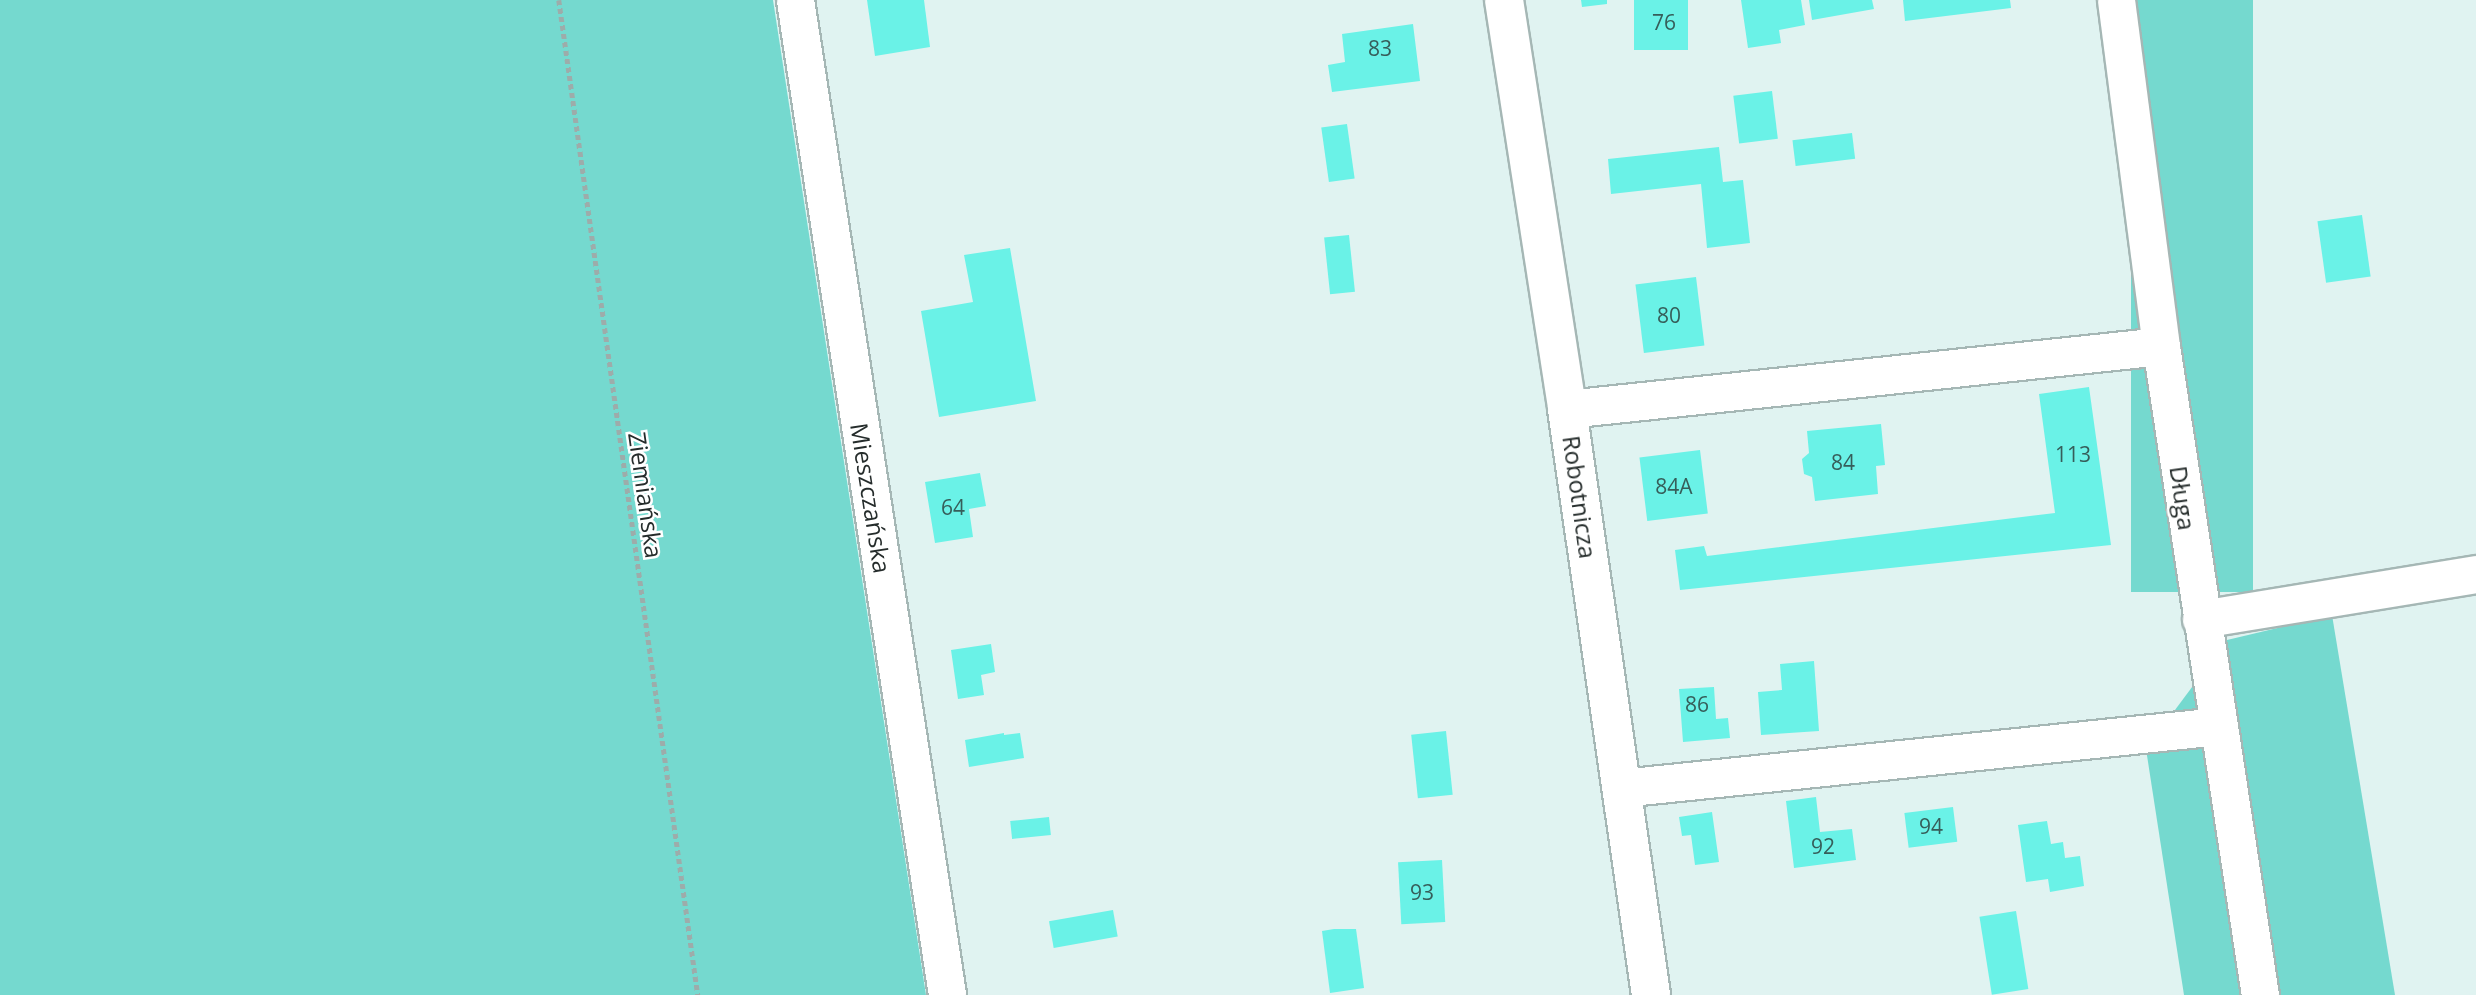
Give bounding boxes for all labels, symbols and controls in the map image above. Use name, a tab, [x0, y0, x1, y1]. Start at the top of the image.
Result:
house number: 76	[1652, 9, 1676, 35]
house number: 83	[1368, 35, 1392, 61]
house number: 80	[1657, 302, 1681, 328]
street label: Mieszczańska	[845, 421, 897, 575]
street label: Ziemiańska	[623, 430, 669, 560]
street label: Robotnicza	[1557, 434, 1603, 560]
house number: 113	[2055, 441, 2091, 467]
house number: 84	[1831, 449, 1855, 475]
street label: Długa	[2164, 464, 2202, 532]
house number: 84A	[1655, 473, 1693, 499]
house number: 64	[941, 494, 965, 520]
house number: 86	[1685, 691, 1709, 717]
house number: 94	[1919, 813, 1943, 839]
house number: 92	[1811, 833, 1835, 859]
house number: 93	[1410, 879, 1434, 905]

